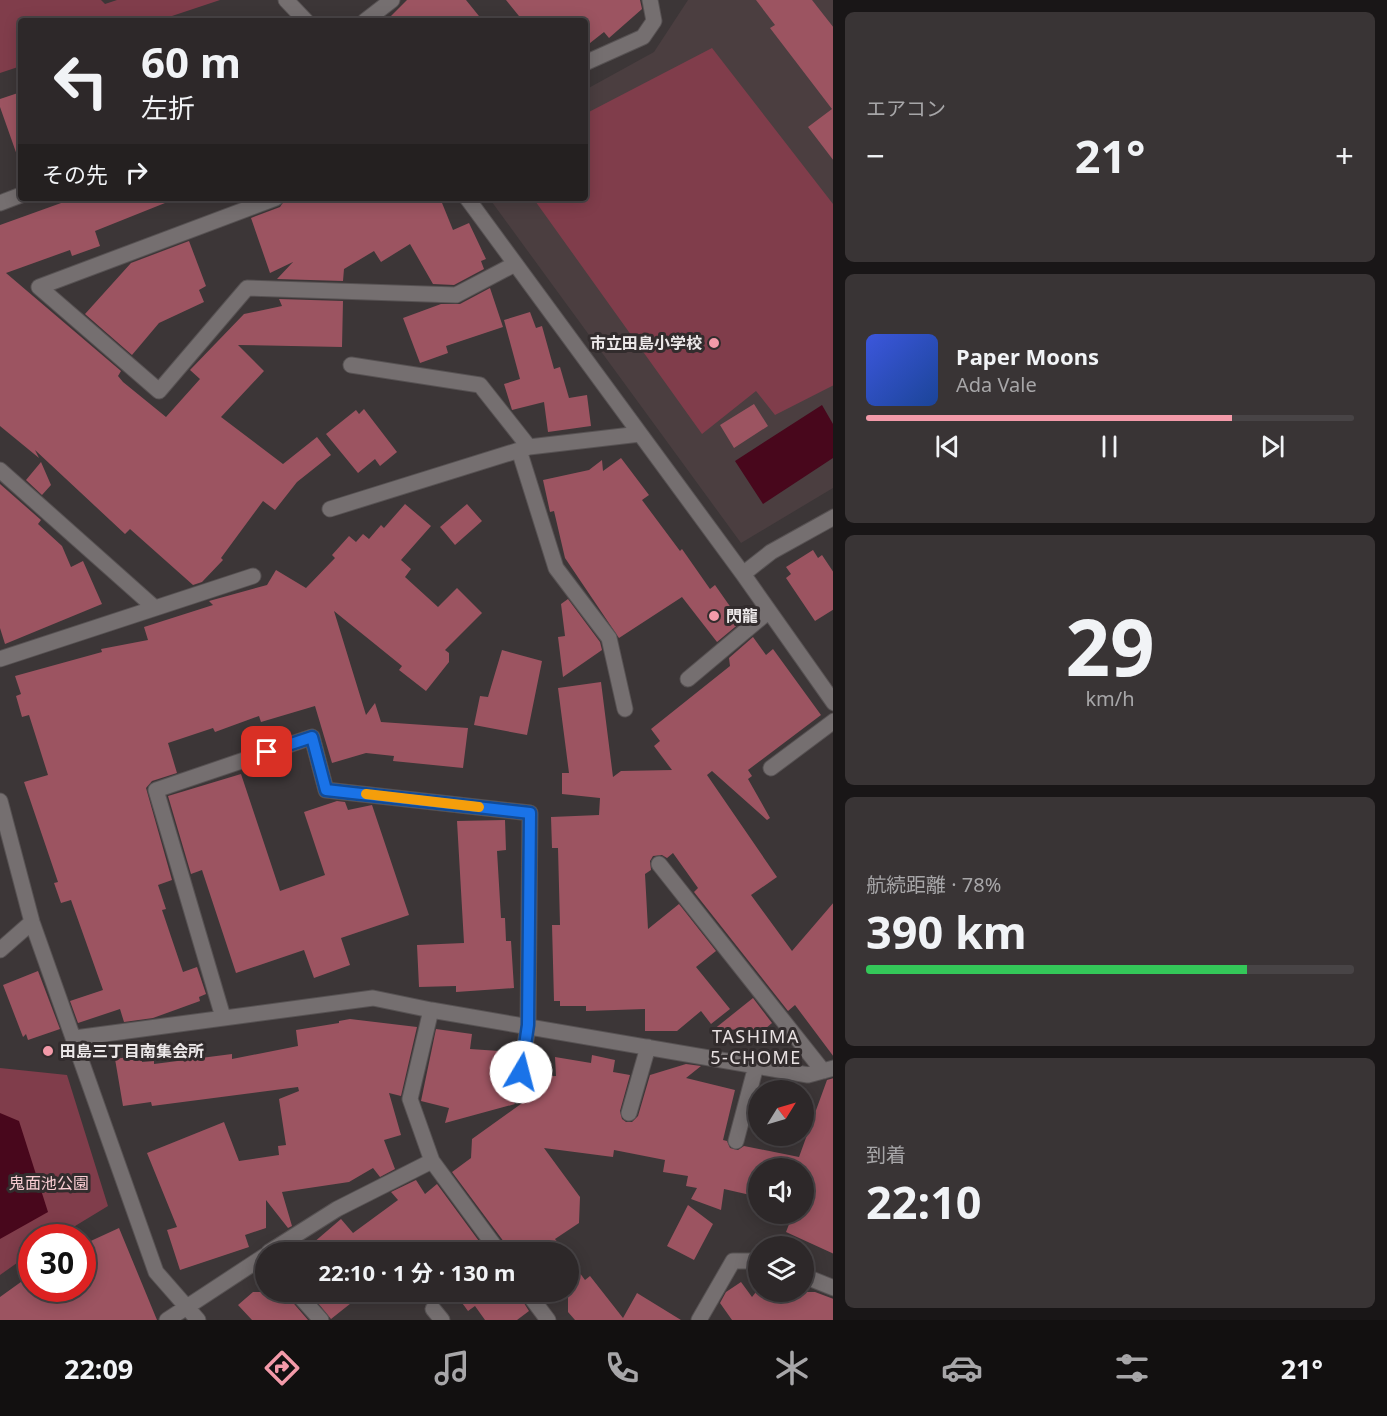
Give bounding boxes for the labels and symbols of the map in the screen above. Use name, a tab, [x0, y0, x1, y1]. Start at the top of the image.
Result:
place label: 市立田島小学校	[590, 332, 702, 354]
marker: 市立田島小学校	[707, 336, 721, 350]
place label: 閃龍	[726, 605, 758, 627]
marker: 閃龍	[707, 609, 721, 623]
pin	[241, 726, 292, 777]
district label: TASHIMA 5-CHOME	[710, 1024, 802, 1069]
place label: 田島三丁目南集会所	[60, 1040, 204, 1062]
position arrow	[489, 1040, 553, 1104]
marker: 田島三丁目南集会所	[41, 1044, 55, 1058]
north arrow	[748, 1080, 814, 1146]
park label: 鬼面池公園	[9, 1172, 89, 1194]
speed limit sign: 30	[18, 1224, 96, 1302]

